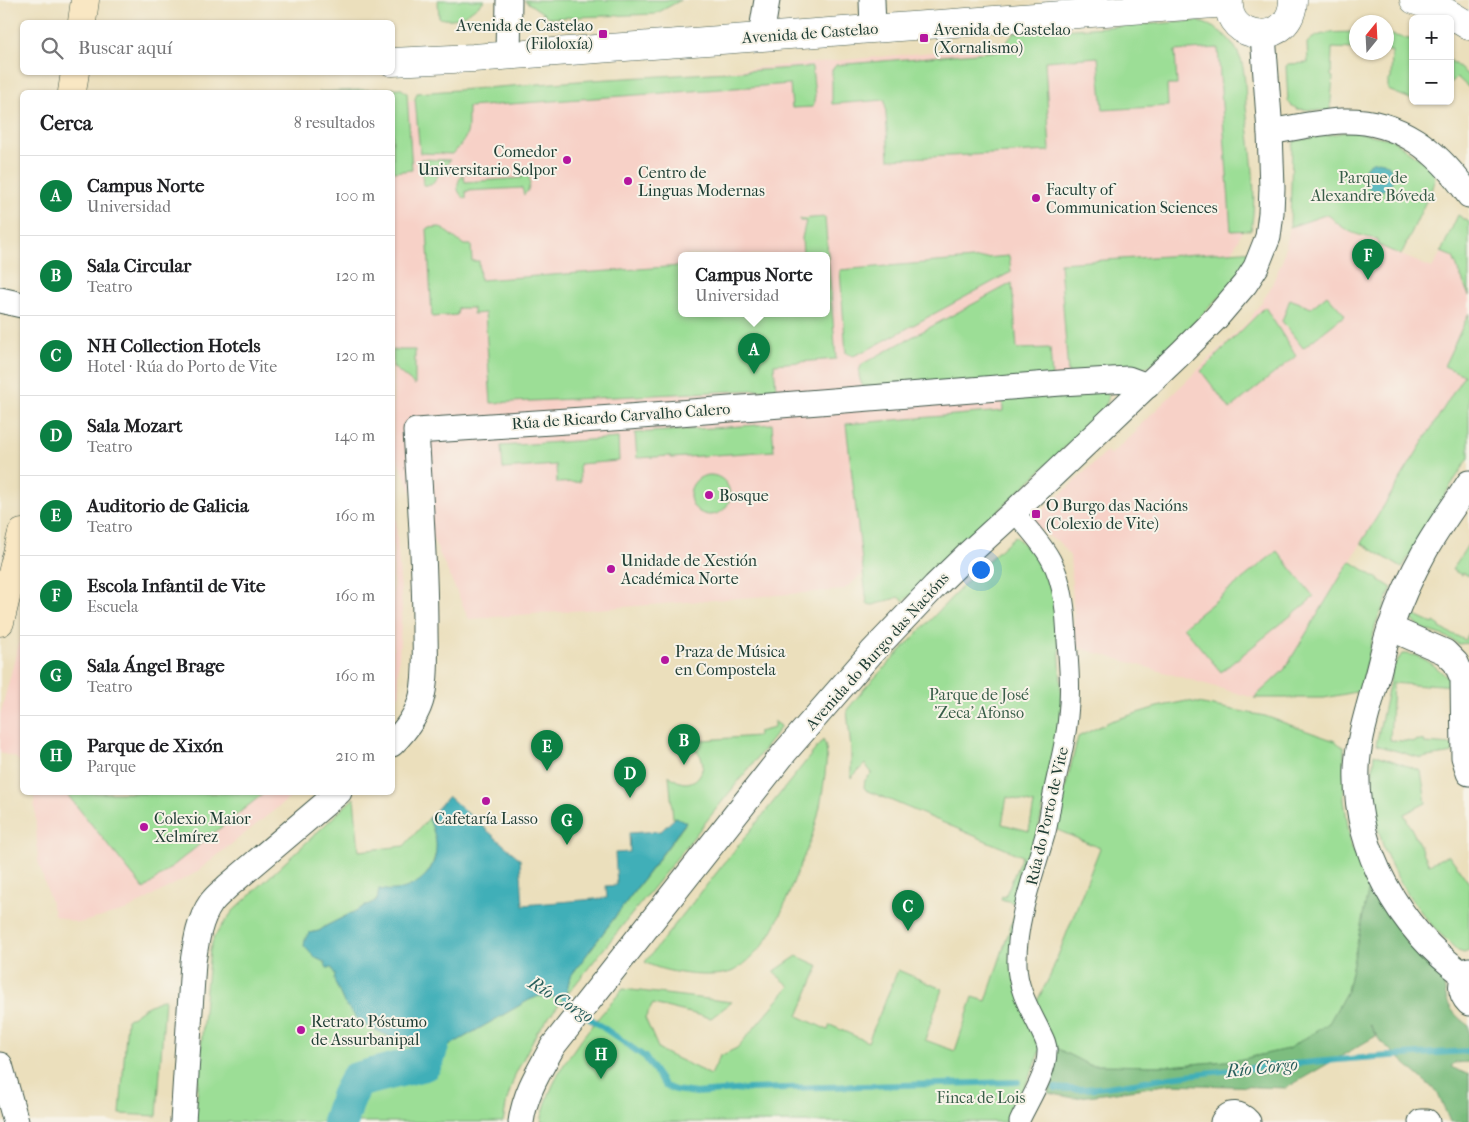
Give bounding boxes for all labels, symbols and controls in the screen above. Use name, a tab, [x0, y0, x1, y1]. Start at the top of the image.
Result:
north arrow	[1349, 15, 1394, 60]
map controls	[1409, 15, 1454, 105]
button: +	[1409, 15, 1454, 60]
place label: Avenida de Castelao (Filoloxía)	[455, 16, 593, 53]
street label: Avenida de Castelao	[740, 19, 879, 47]
search box	[20, 20, 395, 75]
place label: Avenida de Castelao (Xornalismo)	[933, 20, 1071, 57]
marker: Avenida de Castelao (Filoloxía)	[597, 28, 609, 40]
marker: Avenida de Castelao (Xornalismo)	[918, 32, 930, 44]
icon: search	[38, 34, 66, 62]
text: Buscar aquí	[78, 37, 172, 59]
button: −	[1409, 60, 1454, 105]
text: Cerca	[40, 111, 92, 135]
text: 8 resultados	[294, 113, 375, 132]
place label: Comedor Universitario Solpor	[418, 142, 557, 179]
marker: Comedor Universitario Solpor	[561, 154, 573, 166]
place label: Centro de Linguas Modernas	[638, 163, 765, 200]
park label: Parque de Alexandre Bóveda	[1310, 168, 1436, 205]
text: Campus Norte	[87, 175, 204, 197]
marker: Centro de Linguas Modernas	[622, 175, 634, 187]
place label: Faculty of Communication Sciences	[1046, 180, 1218, 217]
text: A	[51, 186, 61, 205]
text: 100 m	[335, 186, 375, 205]
marker: Faculty of Communication Sciences	[1030, 192, 1042, 204]
text: Universidad	[87, 197, 171, 216]
pin: F	[1352, 239, 1384, 280]
popup	[678, 252, 830, 317]
text: Sala Circular	[87, 255, 191, 277]
text: Campus Norte	[695, 264, 813, 286]
text: B	[51, 266, 61, 285]
text: 120 m	[336, 266, 375, 285]
text: Teatro	[87, 277, 132, 296]
text: Universidad	[695, 286, 779, 305]
pin: A	[738, 333, 770, 374]
text: NH Collection Hotels	[87, 335, 261, 357]
text: C	[51, 346, 61, 365]
text: 120 m	[336, 346, 375, 365]
text: Hotel · Rúa do Porto de Vite	[87, 357, 277, 376]
street label: Rúa de Ricardo Carvalho Calero	[511, 399, 731, 433]
text: Sala Mozart	[87, 415, 183, 437]
text: D	[50, 426, 62, 445]
text: 140 m	[334, 426, 375, 445]
text: Teatro	[87, 437, 132, 456]
place label: Bosque	[719, 486, 769, 505]
marker: Bosque	[703, 489, 715, 501]
text: Auditorio de Galicia	[87, 495, 249, 517]
place label: O Burgo das Nacións (Colexio de Vite)	[1046, 496, 1188, 533]
text: E	[51, 506, 61, 525]
text: 160 m	[335, 506, 375, 525]
marker: O Burgo das Nacións (Colexio de Vite)	[1030, 508, 1042, 520]
text: Teatro	[87, 517, 132, 536]
place label: Unidade de Xestión Académica Norte	[620, 551, 758, 588]
your location	[968, 557, 994, 583]
marker: Unidade de Xestión Académica Norte	[605, 563, 617, 575]
street label: Avenida do Burgo das Nacións	[801, 568, 953, 734]
text: Escola Infantil de Vite	[87, 575, 266, 597]
text: F	[52, 586, 60, 605]
text: 160 m	[335, 586, 375, 605]
text: Escuela	[87, 597, 138, 616]
place label: Praza de Música en Compostela	[675, 642, 786, 679]
marker: Praza de Música en Compostela	[659, 654, 671, 666]
text: Sala Ángel Brage	[87, 655, 225, 677]
text: G	[50, 666, 62, 685]
text: 160 m	[335, 666, 375, 685]
text: Teatro	[87, 677, 132, 696]
park label: Parque de José 'Zeca' Afonso	[929, 685, 1029, 722]
pin: B	[668, 724, 700, 765]
pin: E	[531, 730, 563, 771]
text: Parque de Xixón	[87, 735, 223, 757]
street label: Rúa do Porto de Vite	[1022, 745, 1072, 887]
text: H	[50, 746, 62, 765]
text: 210 m	[336, 746, 375, 765]
text: Parque	[87, 757, 136, 776]
pin: D	[614, 757, 646, 798]
marker: Cafetaría Lasso	[480, 795, 492, 807]
pin: G	[551, 804, 583, 845]
place label: Colexio Maior Xelmírez	[154, 809, 251, 846]
place label: Cafetaría Lasso	[434, 809, 538, 828]
marker: Colexio Maior Xelmírez	[138, 821, 150, 833]
pin: C	[892, 890, 924, 931]
water label: Río Corgo	[524, 972, 597, 1028]
place label: Retrato Póstumo de Assurbanipal	[311, 1012, 427, 1049]
marker: Retrato Póstumo de Assurbanipal	[295, 1024, 307, 1036]
pin: H	[585, 1038, 617, 1079]
water label: Río Corgo	[1224, 1054, 1299, 1082]
park label: Finca de Lois	[937, 1088, 1026, 1107]

